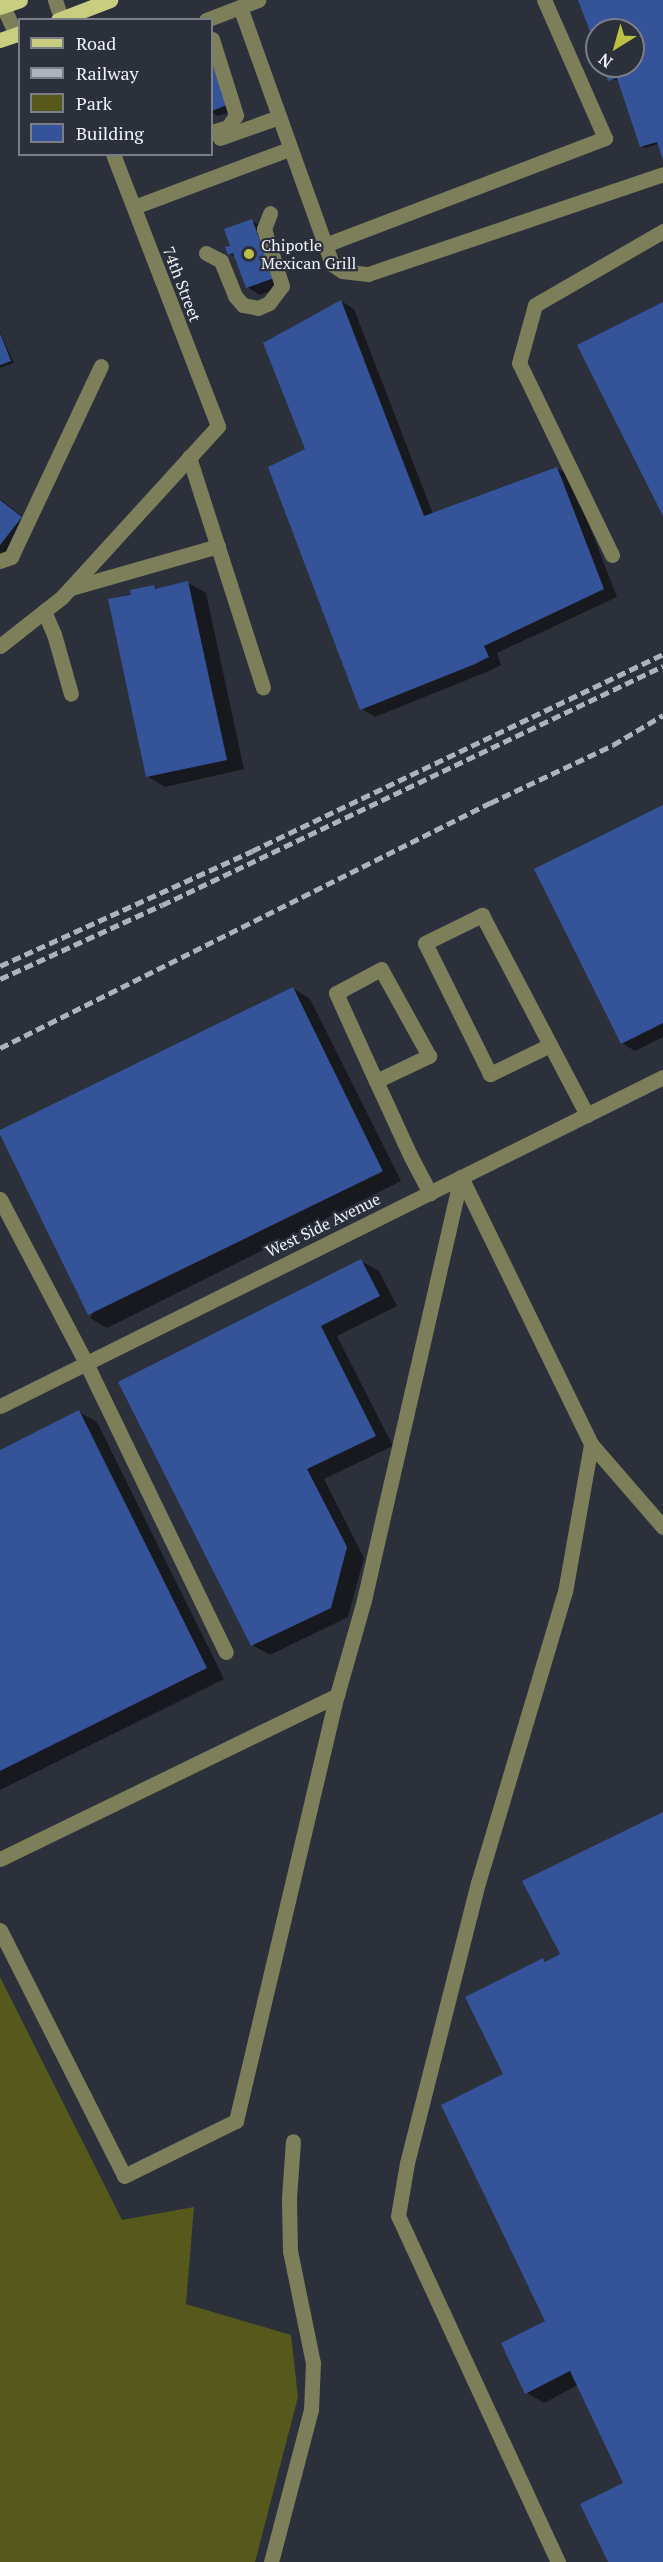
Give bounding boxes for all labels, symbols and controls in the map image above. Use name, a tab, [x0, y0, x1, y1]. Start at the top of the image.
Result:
legend	[18, 18, 213, 156]
north arrow	[585, 18, 645, 78]
text: Road	[76, 31, 116, 55]
text: N	[594, 48, 617, 73]
text: Railway	[76, 61, 139, 85]
text: Park	[76, 91, 112, 115]
text: Building	[76, 121, 144, 145]
place label: Chipotle Mexican Grill	[261, 235, 356, 273]
street label: 74th Street	[159, 244, 205, 324]
marker: Chipotle Mexican Grill	[242, 247, 256, 261]
street label: West Side Avenue	[262, 1189, 384, 1261]

